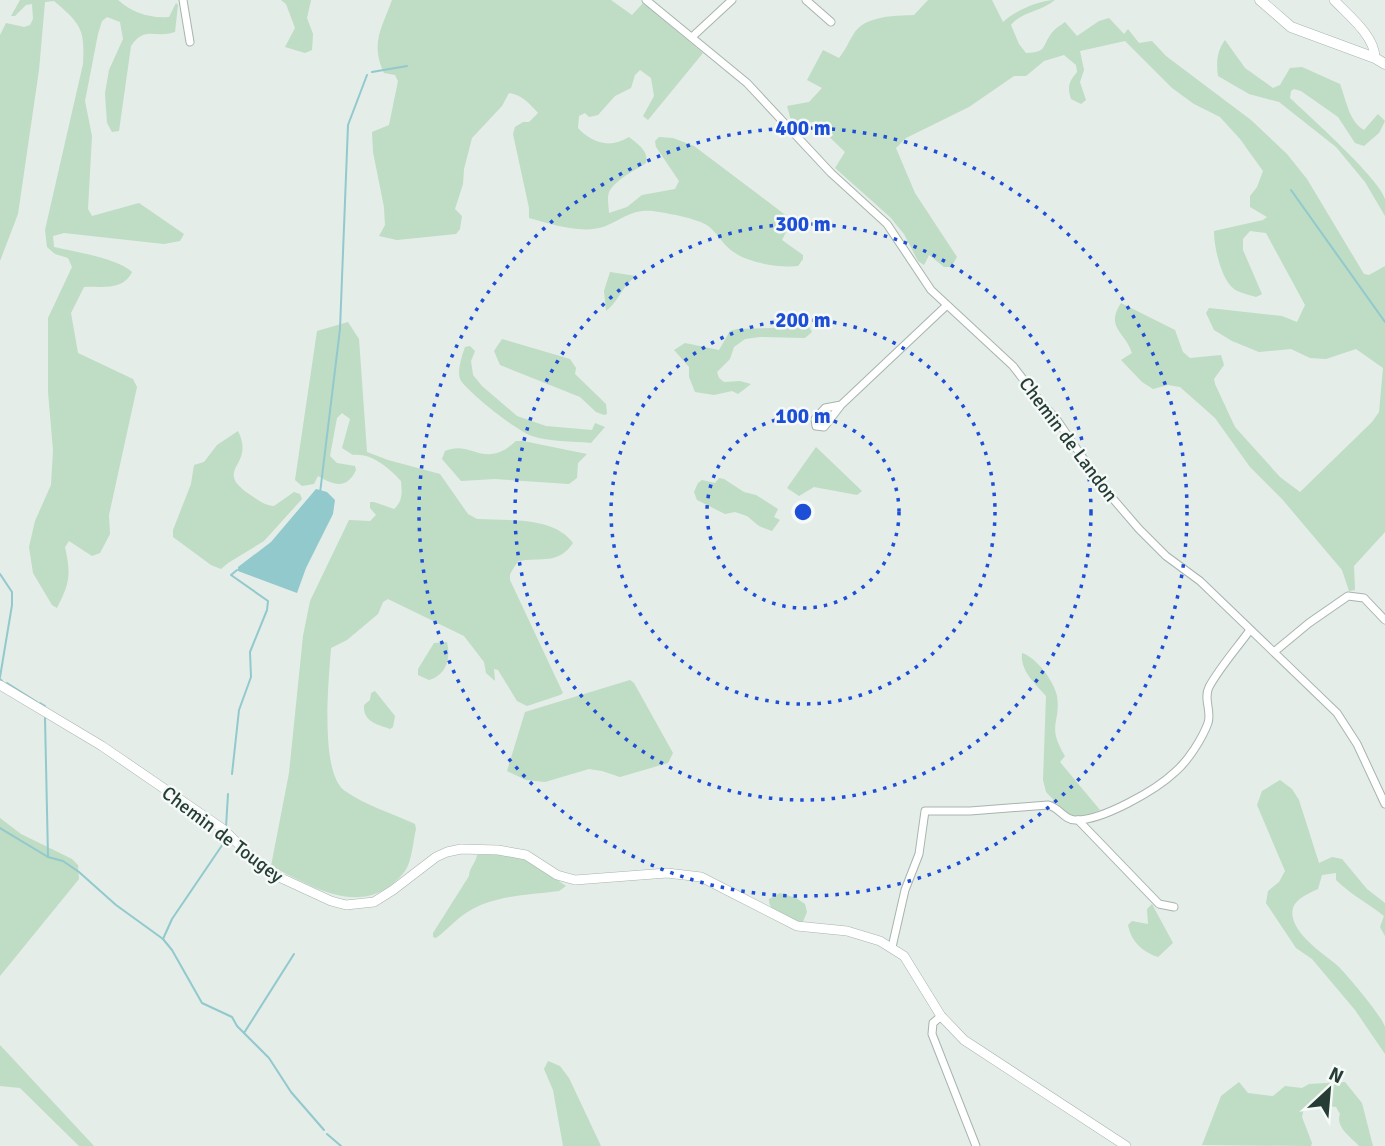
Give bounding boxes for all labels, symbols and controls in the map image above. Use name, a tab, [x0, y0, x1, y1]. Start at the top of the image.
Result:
text: 400 m	[775, 115, 831, 141]
text: 300 m	[775, 211, 831, 237]
text: 200 m	[775, 307, 831, 333]
street label: Chemin de Landon	[1013, 372, 1123, 507]
text: 100 m	[775, 403, 831, 429]
centre of rings	[791, 500, 815, 524]
street label: Chemin de Tougey	[157, 781, 288, 888]
north arrow	[1294, 1055, 1364, 1125]
text: N	[1325, 1062, 1347, 1089]

